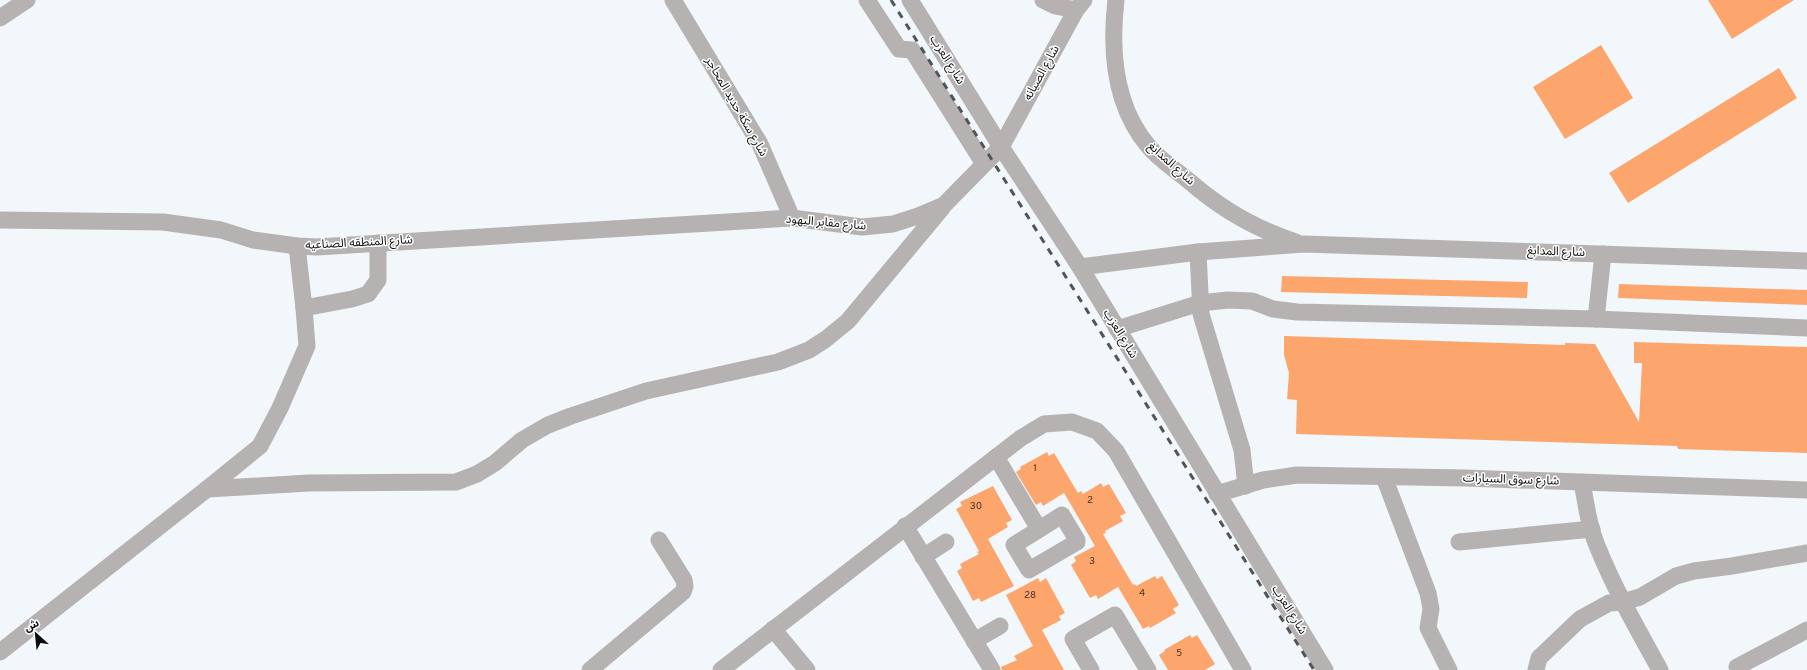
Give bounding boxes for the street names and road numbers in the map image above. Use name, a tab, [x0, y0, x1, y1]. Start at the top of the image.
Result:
street label: شارع العزب	[926, 32, 968, 88]
street label: شارع الصيانه	[1020, 43, 1064, 103]
street label: شارع سكة حديد المحاجر	[700, 53, 771, 160]
street label: شارع المدابغ	[1144, 139, 1198, 189]
street label: شارع مقابر اليهود	[785, 212, 867, 234]
street label: شارع المنطقه الصناعيه	[305, 232, 413, 254]
street label: شارع المدابغ	[1527, 243, 1585, 261]
street label: شارع العزب	[1099, 306, 1141, 362]
street label: شارع سوق السيارات	[1463, 470, 1559, 490]
street label: شارع العزب	[1268, 582, 1310, 638]

